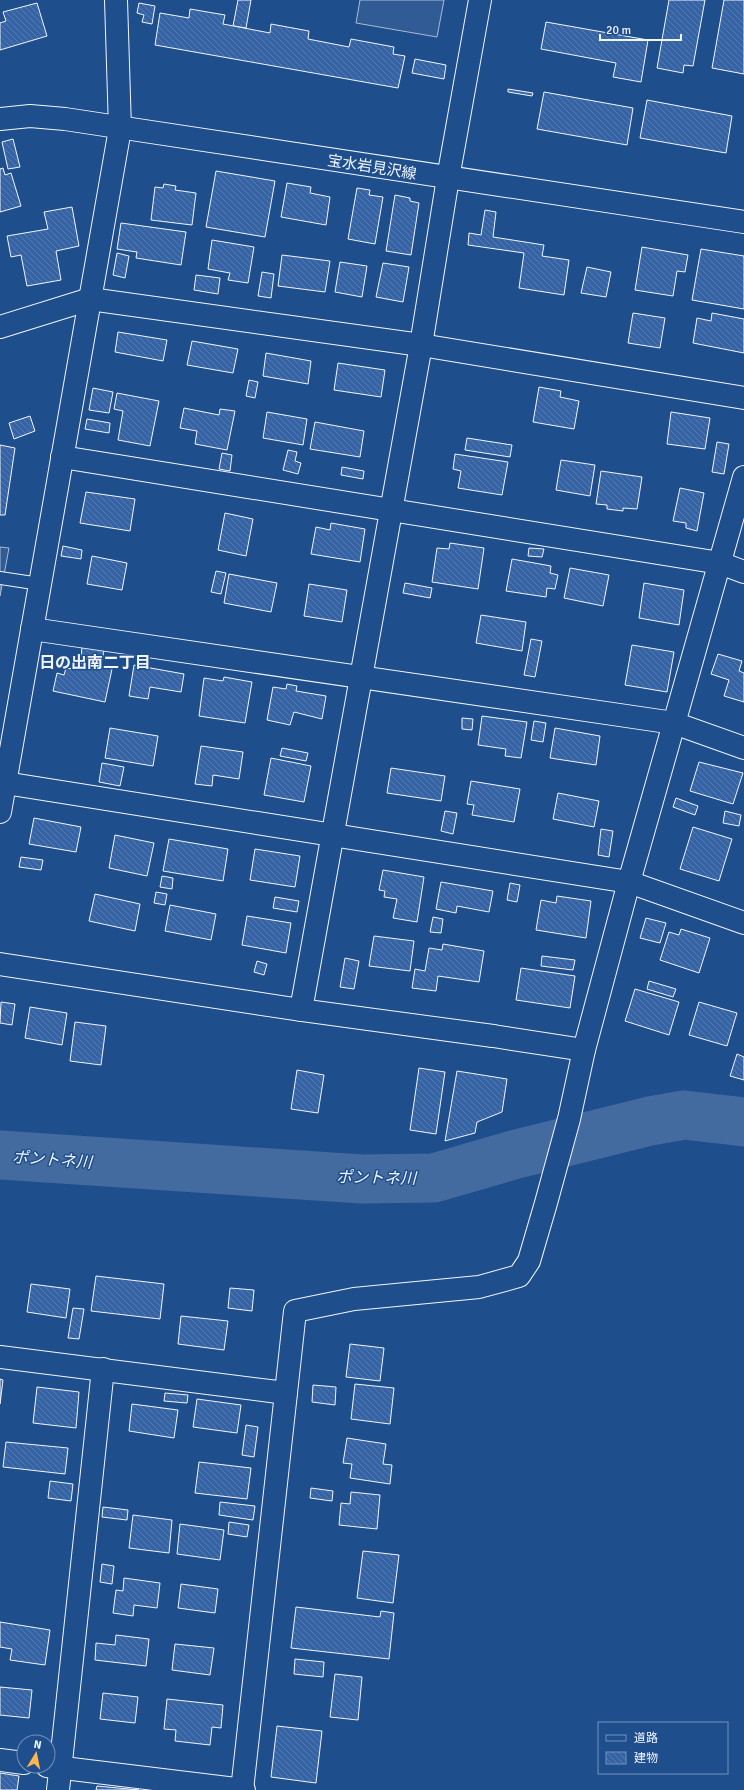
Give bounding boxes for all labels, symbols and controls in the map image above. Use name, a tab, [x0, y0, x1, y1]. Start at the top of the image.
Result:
scale bar	[600, 16, 681, 42]
text: 20 m	[606, 23, 631, 38]
street label: 宝水岩見沢線	[326, 151, 418, 183]
district label: 日の出南二丁目	[39, 653, 151, 673]
water label: ポントネ川	[11, 1147, 95, 1173]
water label: ポントネ川	[336, 1167, 418, 1189]
legend	[598, 1722, 728, 1774]
text: 道路	[634, 1731, 658, 1746]
north arrow	[16, 1734, 56, 1774]
text: N	[33, 1738, 43, 1752]
text: 建物	[634, 1751, 658, 1766]

